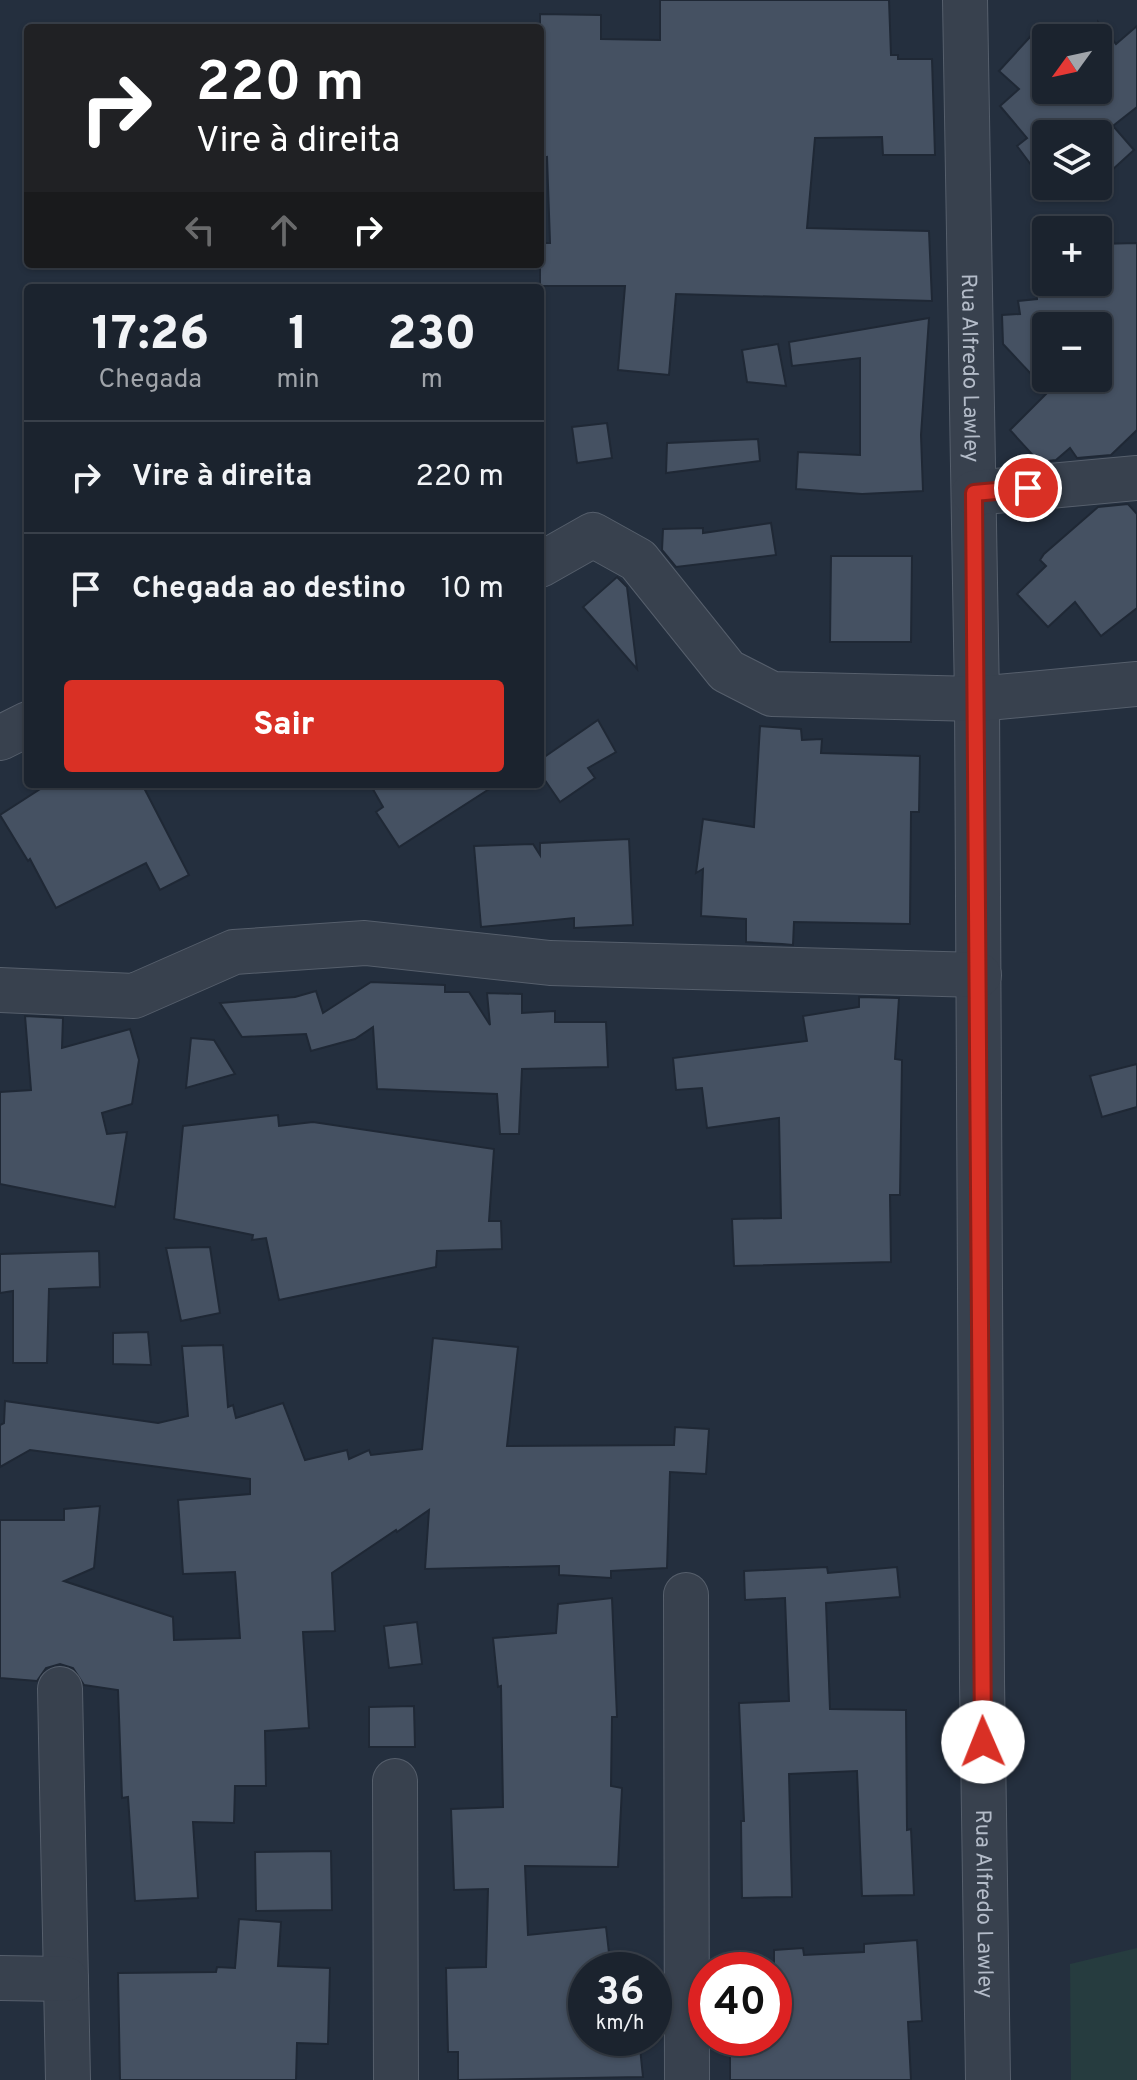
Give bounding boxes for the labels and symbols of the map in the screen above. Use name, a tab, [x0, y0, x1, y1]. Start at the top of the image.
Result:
north arrow	[1032, 24, 1112, 104]
street label: Rua Alfredo Lawley	[954, 273, 984, 463]
pin	[994, 454, 1062, 522]
position arrow	[941, 1700, 1025, 1784]
street label: Rua Alfredo Lawley	[968, 1809, 998, 1999]
speed limit sign: 40	[688, 1952, 792, 2056]

